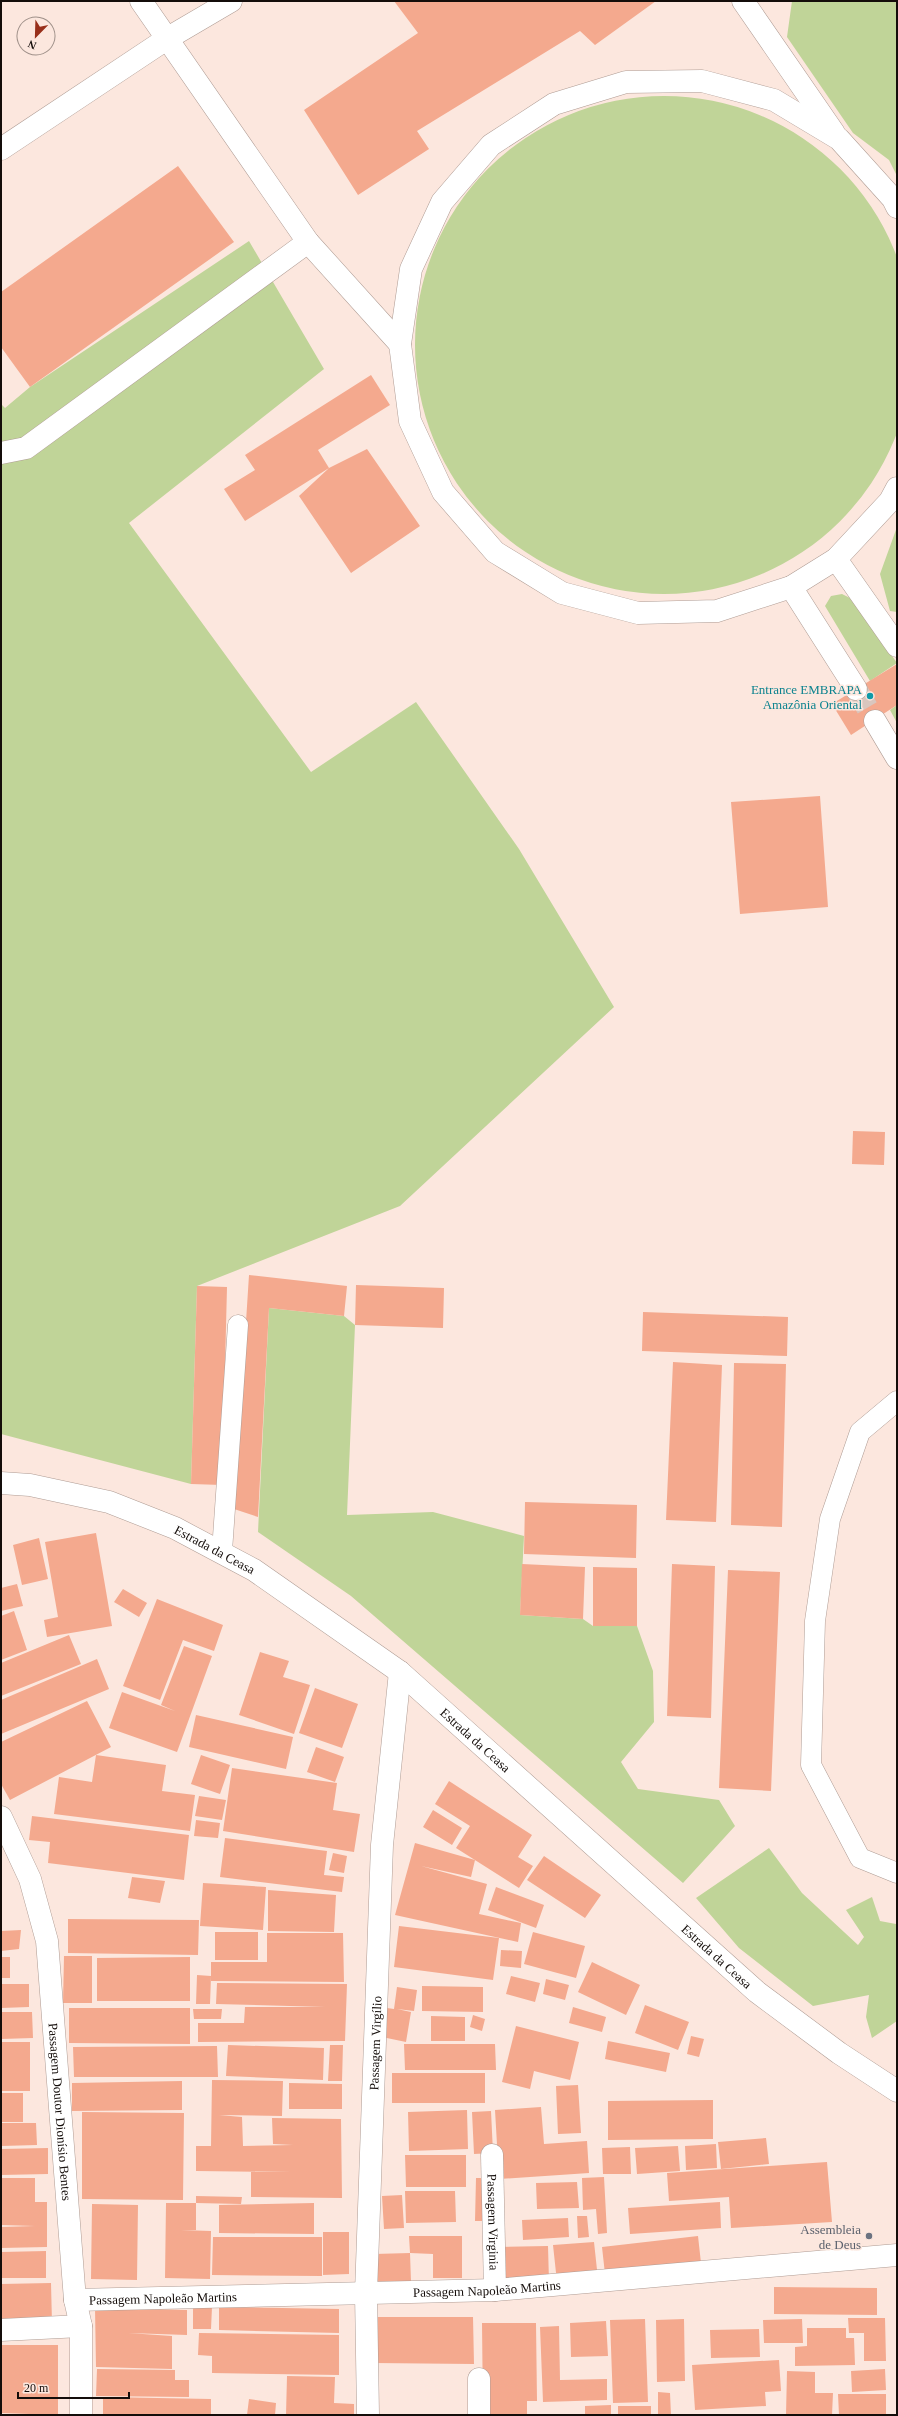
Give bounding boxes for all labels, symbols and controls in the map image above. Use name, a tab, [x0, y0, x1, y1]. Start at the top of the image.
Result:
north arrow	[16, 16, 56, 56]
text: N	[26, 38, 38, 52]
place label: Entrance EMBRAPA Amazônia Oriental	[751, 682, 863, 712]
marker: Entrance EMBRAPA Amazônia Oriental	[865, 691, 875, 701]
street label: Estrada da Ceasa	[172, 1522, 258, 1577]
street label: Estrada da Ceasa	[438, 1705, 514, 1775]
street label: Estrada da Ceasa	[679, 1921, 755, 1991]
street label: Passagem Virgílio	[366, 1996, 384, 2091]
street label: Passagem Doutor Dionísio Bentes	[46, 2022, 75, 2201]
street label: Passagem Virginia	[485, 2173, 502, 2271]
place label: Assembleia de Deus	[800, 2222, 861, 2252]
marker: Assembleia de Deus	[864, 2231, 874, 2241]
street label: Passagem Napoleão Martins	[413, 2277, 561, 2299]
street label: Passagem Napoleão Martins	[89, 2289, 237, 2307]
scale bar	[18, 2374, 129, 2400]
text: 20 m	[24, 2381, 49, 2395]

